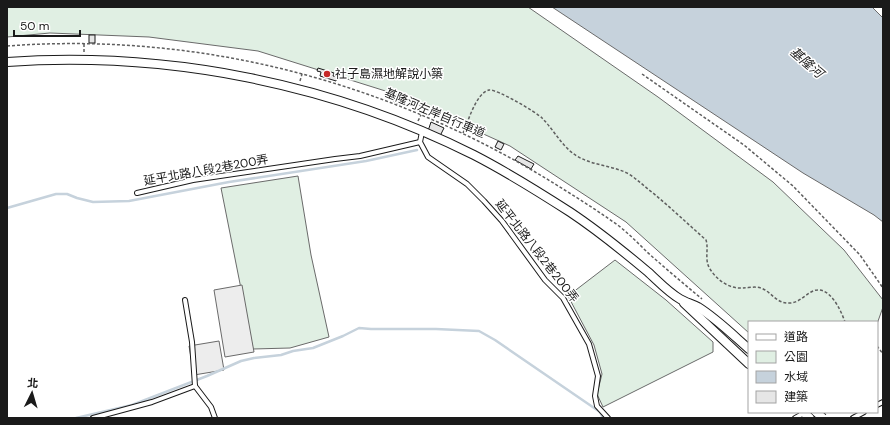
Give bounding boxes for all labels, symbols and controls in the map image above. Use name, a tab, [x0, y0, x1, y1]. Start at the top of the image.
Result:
scale bar	[14, 12, 80, 38]
text: 50 m	[20, 18, 49, 34]
water label: 基隆河	[786, 43, 829, 84]
place label: 社子島濕地解說小築	[335, 66, 443, 82]
marker: 社子島濕地解說小築	[322, 69, 332, 79]
street label: 基隆河左岸自行車道	[382, 85, 488, 141]
street label: 延平北路八段2巷200弄	[143, 151, 269, 189]
street label: 延平北路八段2巷200弄	[492, 196, 582, 306]
legend	[748, 321, 878, 413]
text: 道路	[784, 329, 808, 345]
text: 公園	[784, 349, 808, 365]
text: 水域	[784, 369, 808, 385]
north arrow	[12, 373, 52, 413]
text: 北	[27, 376, 39, 390]
text: 建築	[784, 389, 808, 405]

